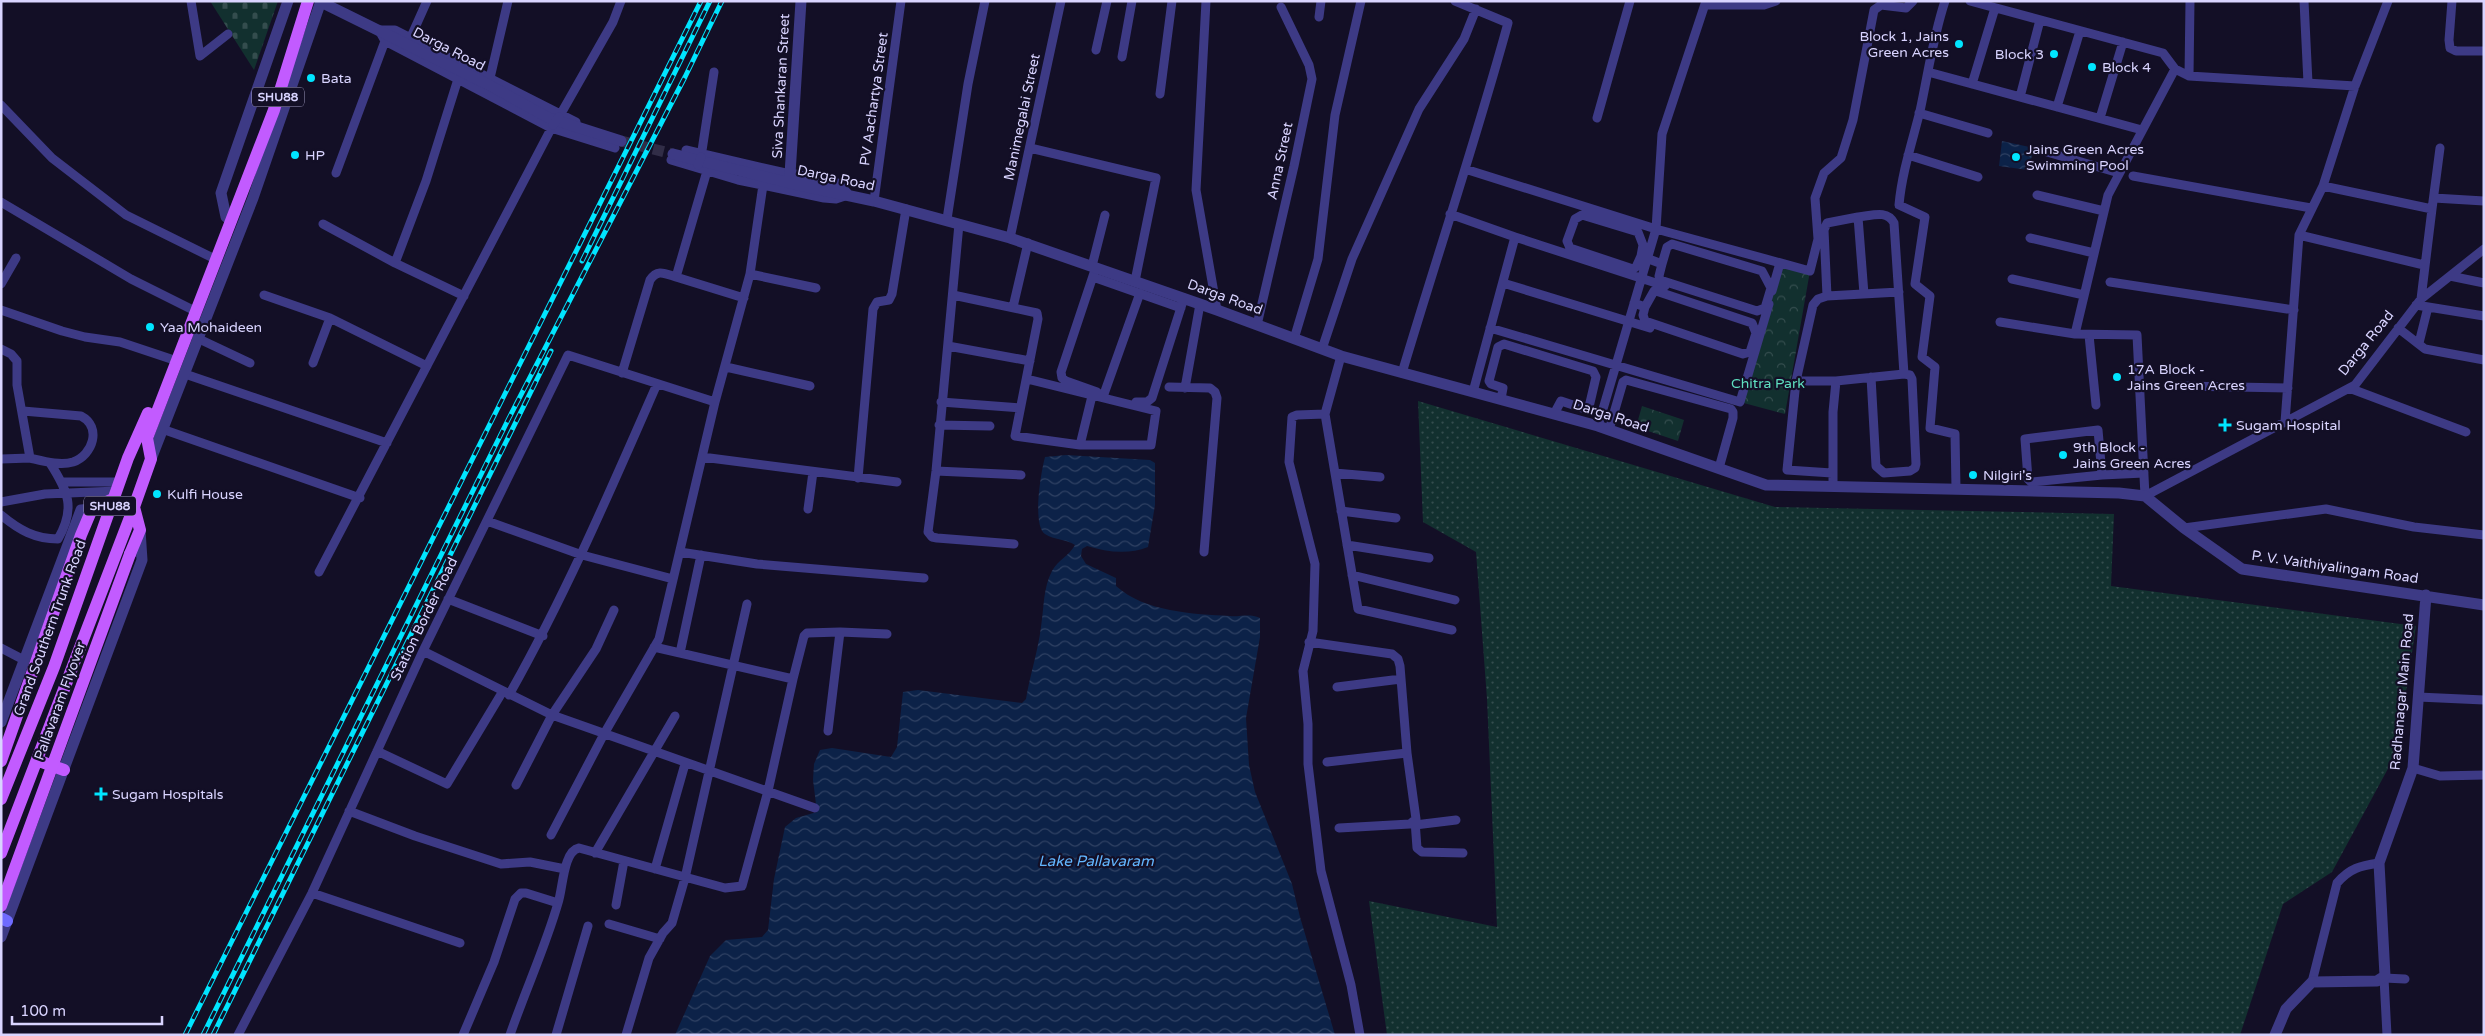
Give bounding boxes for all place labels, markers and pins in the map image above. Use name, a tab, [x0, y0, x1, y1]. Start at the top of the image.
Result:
place label: Block 1, Jains Green Acres	[1859, 28, 1949, 61]
marker: Block 1, Jains Green Acres	[1953, 38, 1965, 50]
place label: Block 3	[1995, 46, 2044, 63]
marker: Block 3	[2048, 48, 2060, 60]
place label: Block 4	[2102, 59, 2151, 76]
marker: Block 4	[2086, 61, 2098, 73]
place label: Bata	[321, 70, 352, 87]
marker: Bata	[305, 72, 317, 84]
place label: Jains Green Acres Swimming Pool	[2026, 141, 2144, 174]
place label: HP	[305, 147, 325, 164]
marker: HP	[289, 149, 301, 161]
marker: Jains Green Acres Swimming Pool	[2010, 151, 2022, 163]
place label: Yaa Mohaideen	[160, 319, 262, 336]
marker: Yaa Mohaideen	[144, 321, 156, 333]
place label: 17A Block - Jains Green Acres	[2127, 361, 2245, 394]
marker: 17A Block - Jains Green Acres	[2111, 371, 2123, 383]
place label: Sugam Hospital	[2236, 417, 2341, 434]
marker: Sugam Hospital	[2218, 418, 2232, 432]
place label: 9th Block - Jains Green Acres	[2073, 439, 2191, 472]
marker: 9th Block - Jains Green Acres	[2057, 449, 2069, 461]
place label: Nilgiri's	[1983, 467, 2032, 484]
marker: Nilgiri's	[1967, 469, 1979, 481]
place label: Kulfi House	[167, 486, 243, 503]
marker: Kulfi House	[151, 488, 163, 500]
place label: Sugam Hospitals	[112, 786, 224, 803]
marker: Sugam Hospitals	[94, 787, 108, 801]

